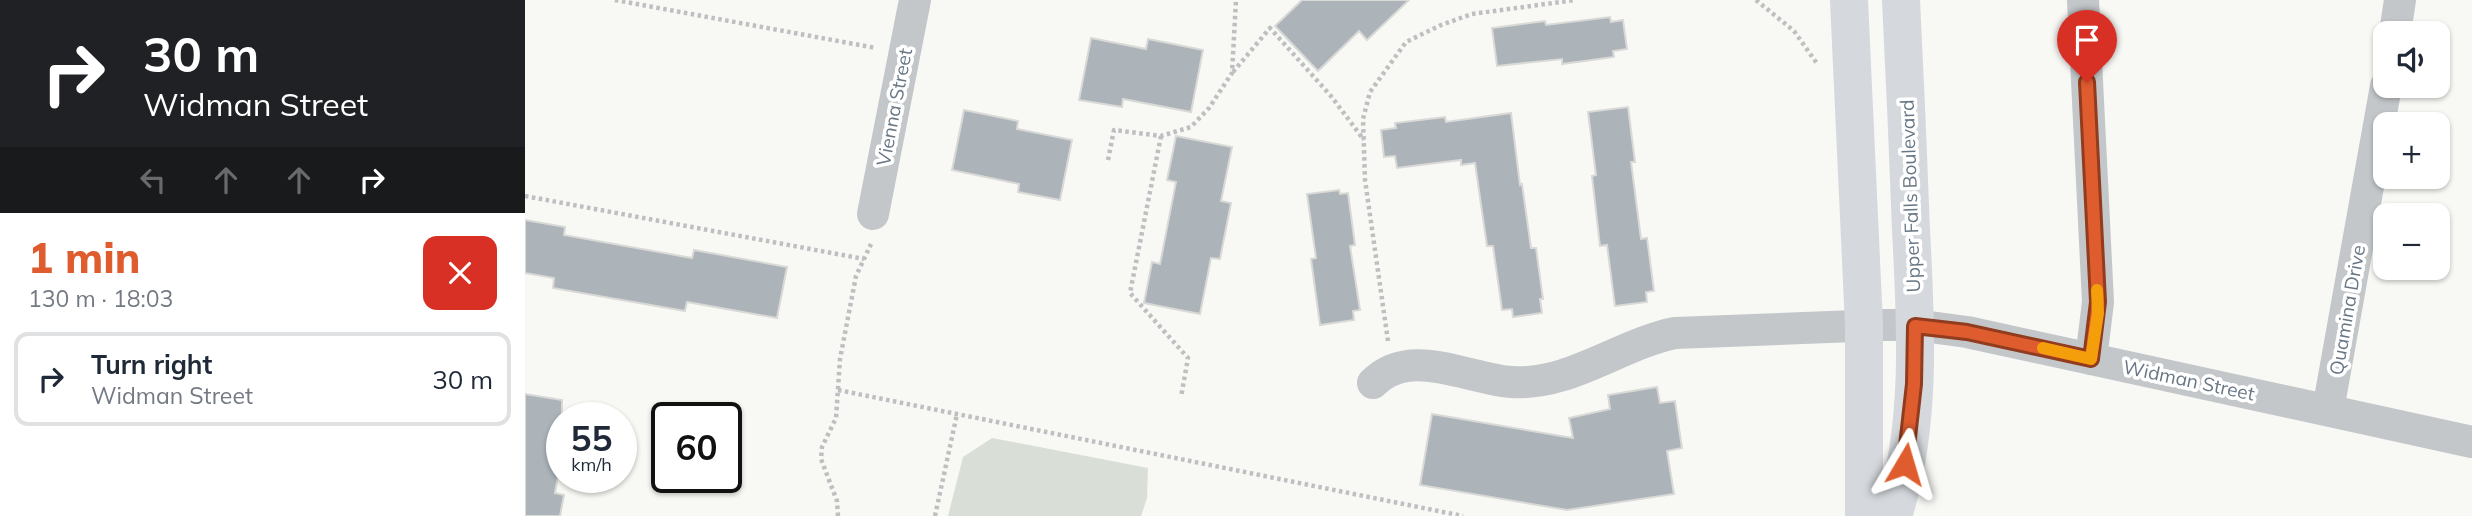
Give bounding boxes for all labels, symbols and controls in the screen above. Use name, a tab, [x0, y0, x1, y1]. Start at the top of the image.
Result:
pin	[2057, 10, 2117, 82]
icon: arrive	[2068, 21, 2106, 59]
map controls	[2373, 21, 2450, 280]
button: sound	[2373, 21, 2450, 98]
text: 30 m	[143, 23, 259, 84]
icon: right	[28, 28, 119, 119]
street label: Vienna Street	[871, 46, 917, 168]
text: Widman Street	[143, 84, 368, 124]
street label: Upper Falls Boulevard	[1895, 99, 1925, 293]
button: +	[2373, 112, 2450, 189]
icon: left	[134, 161, 172, 199]
icon: ahead	[207, 161, 245, 199]
icon: ahead	[280, 161, 318, 199]
icon: right	[353, 161, 391, 199]
button: −	[2373, 203, 2450, 280]
text: 1 min	[28, 231, 141, 284]
button: close	[423, 236, 497, 310]
street label: Quamina Drive	[2324, 243, 2370, 377]
text: 130 m · 18:03	[28, 284, 173, 313]
text: Turn right	[91, 348, 212, 381]
street label: Widman Street	[2121, 354, 2257, 406]
icon: right	[32, 360, 70, 398]
text: 30 m	[432, 363, 493, 396]
text: Widman Street	[91, 381, 253, 410]
speed limit sign: 60	[651, 402, 742, 493]
text: 55	[570, 416, 613, 460]
position arrow	[1868, 427, 1942, 501]
text: km/h	[571, 453, 612, 476]

